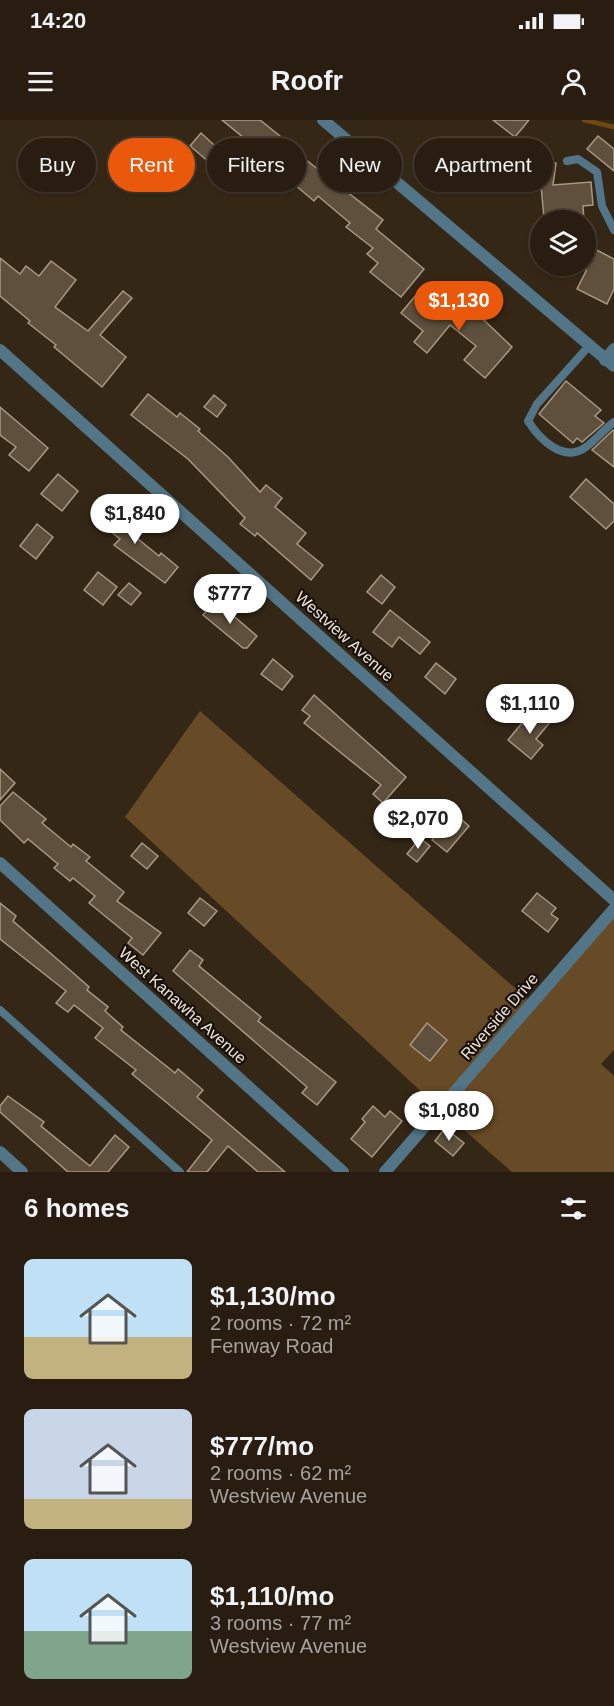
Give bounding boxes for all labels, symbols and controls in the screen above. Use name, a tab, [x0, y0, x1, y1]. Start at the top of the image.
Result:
text: 14:20	[30, 8, 86, 33]
icon: menu	[24, 65, 57, 98]
icon: person	[557, 65, 590, 98]
text: Roofr	[271, 66, 343, 96]
chip: Buy	[18, 138, 96, 192]
chip: Rent	[108, 138, 195, 192]
chip: Filters	[207, 138, 306, 192]
chip: New	[318, 138, 402, 192]
chip: Apartment	[414, 138, 553, 192]
map controls	[530, 210, 596, 276]
button: layers	[530, 210, 596, 276]
pin: $1,130	[410, 281, 508, 332]
text: $1,130	[428, 289, 490, 311]
pin: $1,840	[86, 494, 184, 545]
text: $1,840	[104, 502, 166, 524]
pin: $777	[194, 574, 266, 625]
text: $777	[208, 582, 252, 604]
street label: Westview Avenue	[292, 588, 397, 685]
pin: $1,110	[481, 684, 579, 735]
text: $1,110	[500, 692, 560, 714]
pin: $2,070	[369, 799, 467, 850]
text: $2,070	[387, 807, 449, 829]
street label: West Kanawha Avenue	[116, 944, 250, 1067]
street label: Riverside Drive	[457, 970, 541, 1063]
pin: $1,080	[400, 1091, 498, 1142]
text: $1,080	[418, 1099, 480, 1121]
icon: filters	[557, 1192, 590, 1225]
text: 6 homes	[24, 1193, 130, 1223]
text: $1,130/mo	[210, 1281, 336, 1311]
icon: home	[72, 1283, 144, 1355]
text: 2 rooms · 72 m²	[210, 1312, 351, 1334]
text: Fenway Road	[210, 1335, 333, 1357]
text: $777/mo	[210, 1431, 314, 1461]
icon: home	[72, 1433, 144, 1505]
text: 2 rooms · 62 m²	[210, 1462, 351, 1484]
text: Westview Avenue	[210, 1485, 367, 1507]
text: $1,110/mo	[210, 1581, 334, 1611]
icon: home	[72, 1583, 144, 1655]
text: 3 rooms · 77 m²	[210, 1612, 351, 1634]
text: Westview Avenue	[210, 1635, 367, 1657]

